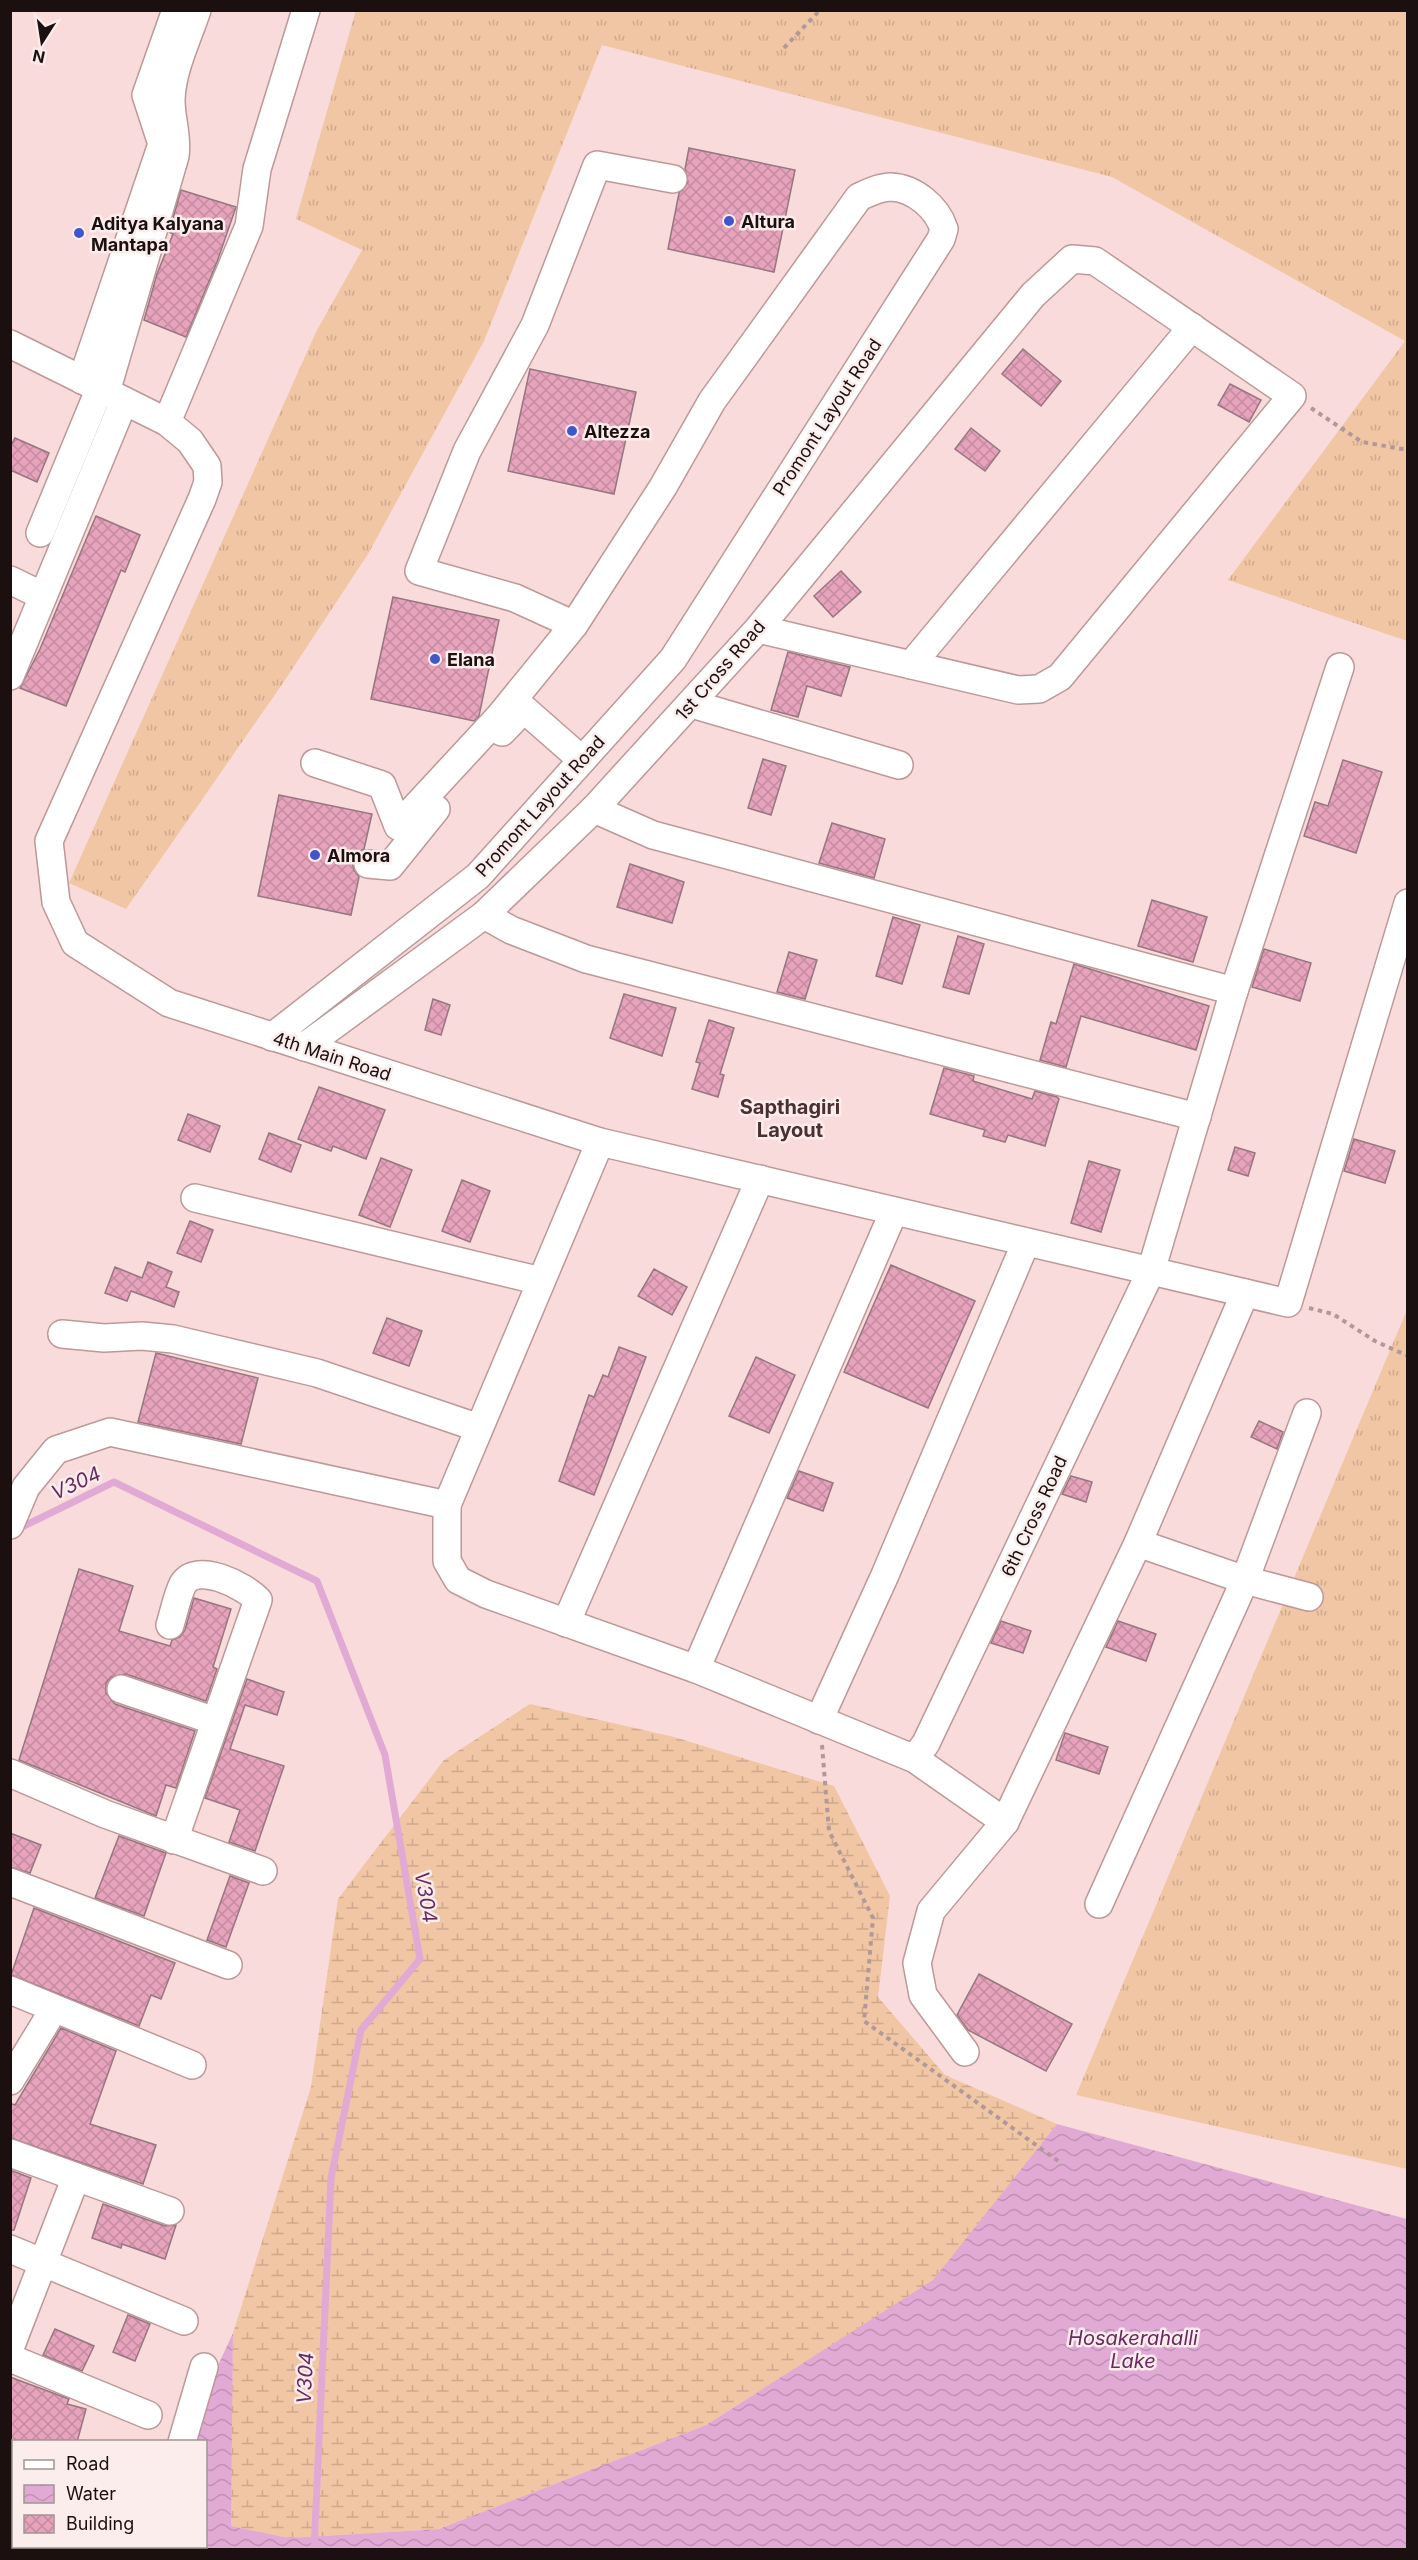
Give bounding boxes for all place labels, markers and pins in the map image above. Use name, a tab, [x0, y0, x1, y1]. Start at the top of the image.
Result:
place label: Altura	[741, 211, 795, 232]
place label: Aditya Kalyana Mantapa	[91, 213, 224, 255]
marker: Altura	[722, 214, 736, 228]
marker: Aditya Kalyana Mantapa	[72, 226, 86, 240]
place label: Altezza	[584, 421, 650, 442]
marker: Altezza	[565, 424, 579, 438]
place label: Elana	[447, 649, 495, 670]
marker: Elana	[428, 652, 442, 666]
place label: Almora	[327, 845, 390, 866]
marker: Almora	[308, 848, 322, 862]

